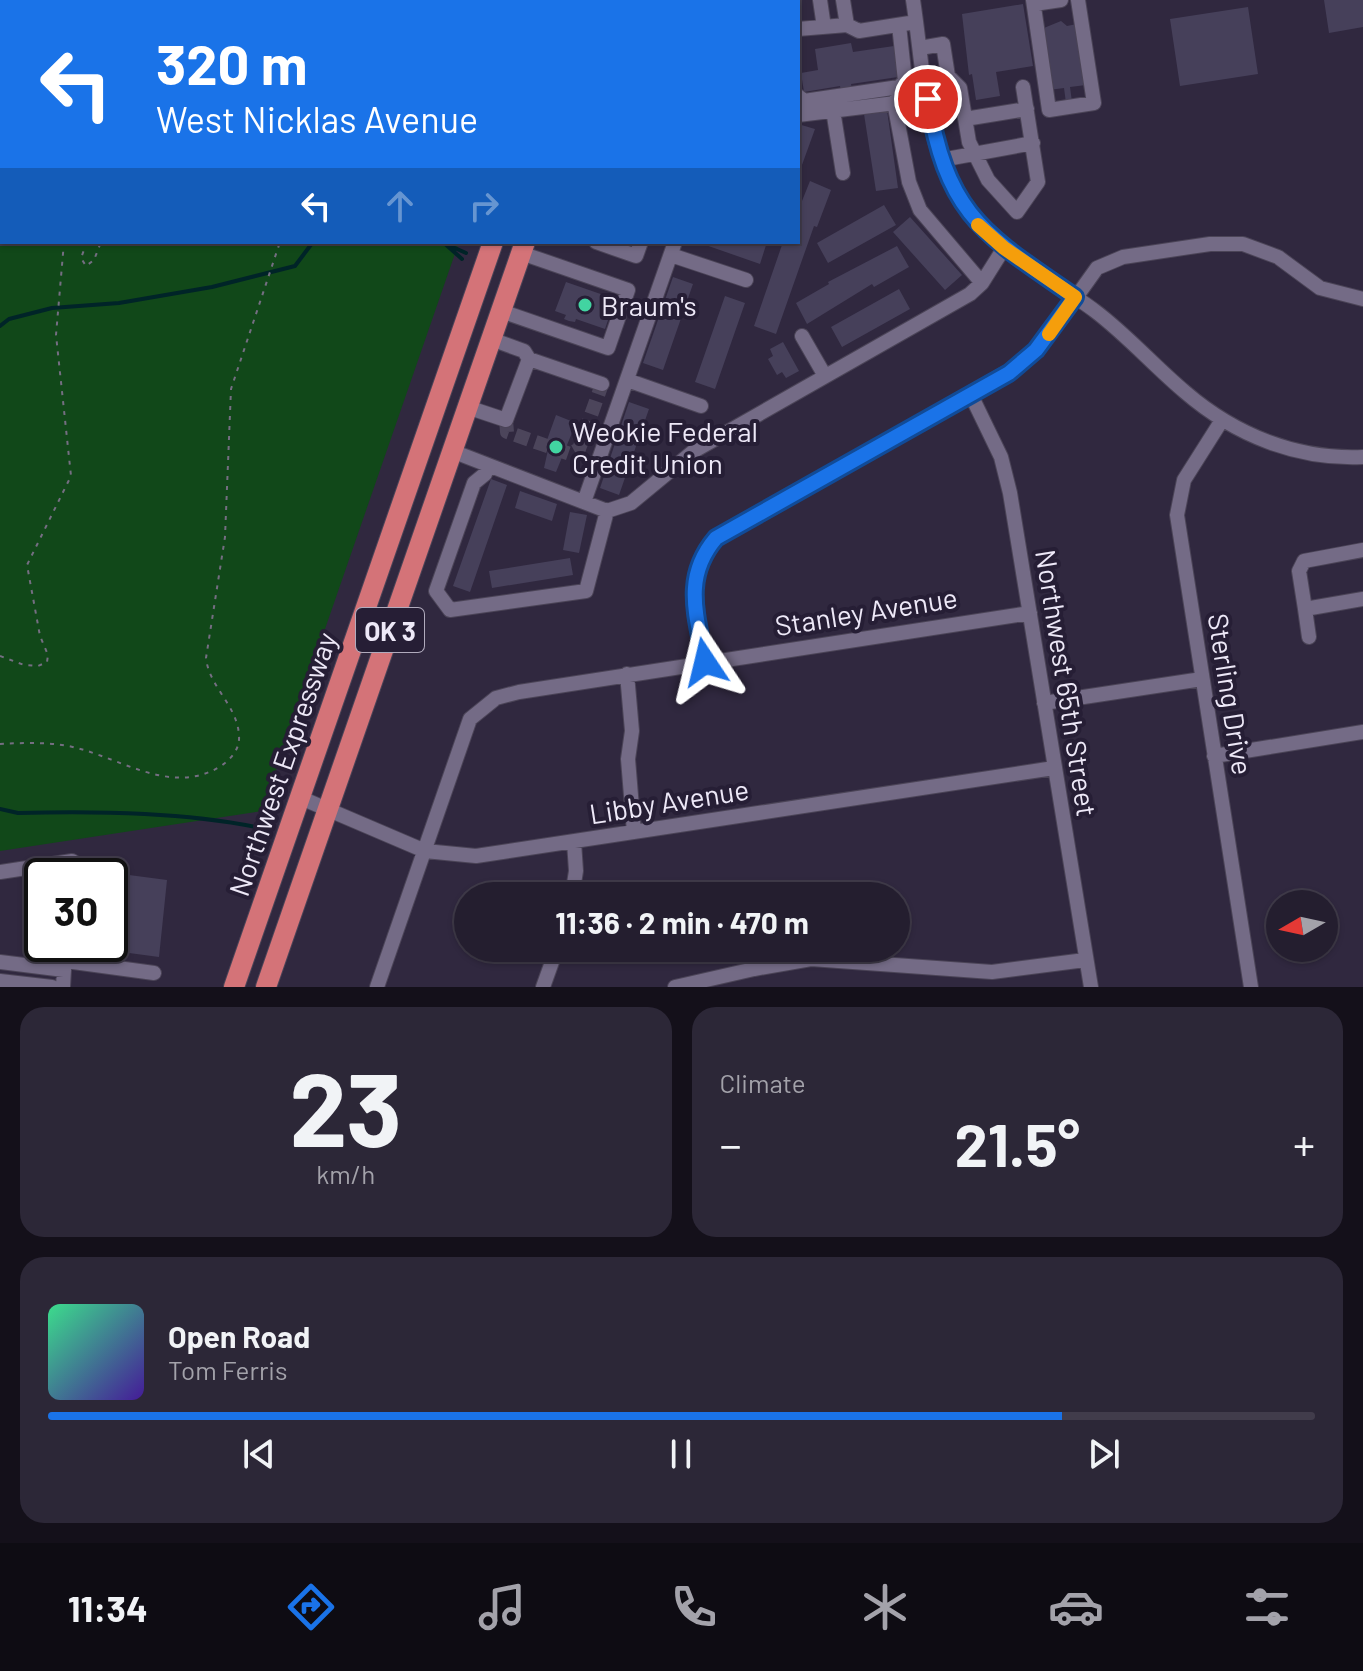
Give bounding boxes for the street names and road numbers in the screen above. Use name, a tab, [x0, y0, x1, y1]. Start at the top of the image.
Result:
street label: Northwest 65th Street	[1029, 547, 1105, 819]
street label: Stanley Avenue	[772, 580, 960, 642]
road number: OK 3	[356, 608, 424, 652]
street label: Sterling Drive	[1201, 611, 1261, 777]
street label: Northwest Expressway	[221, 628, 343, 900]
street label: Libby Avenue	[587, 772, 751, 830]

